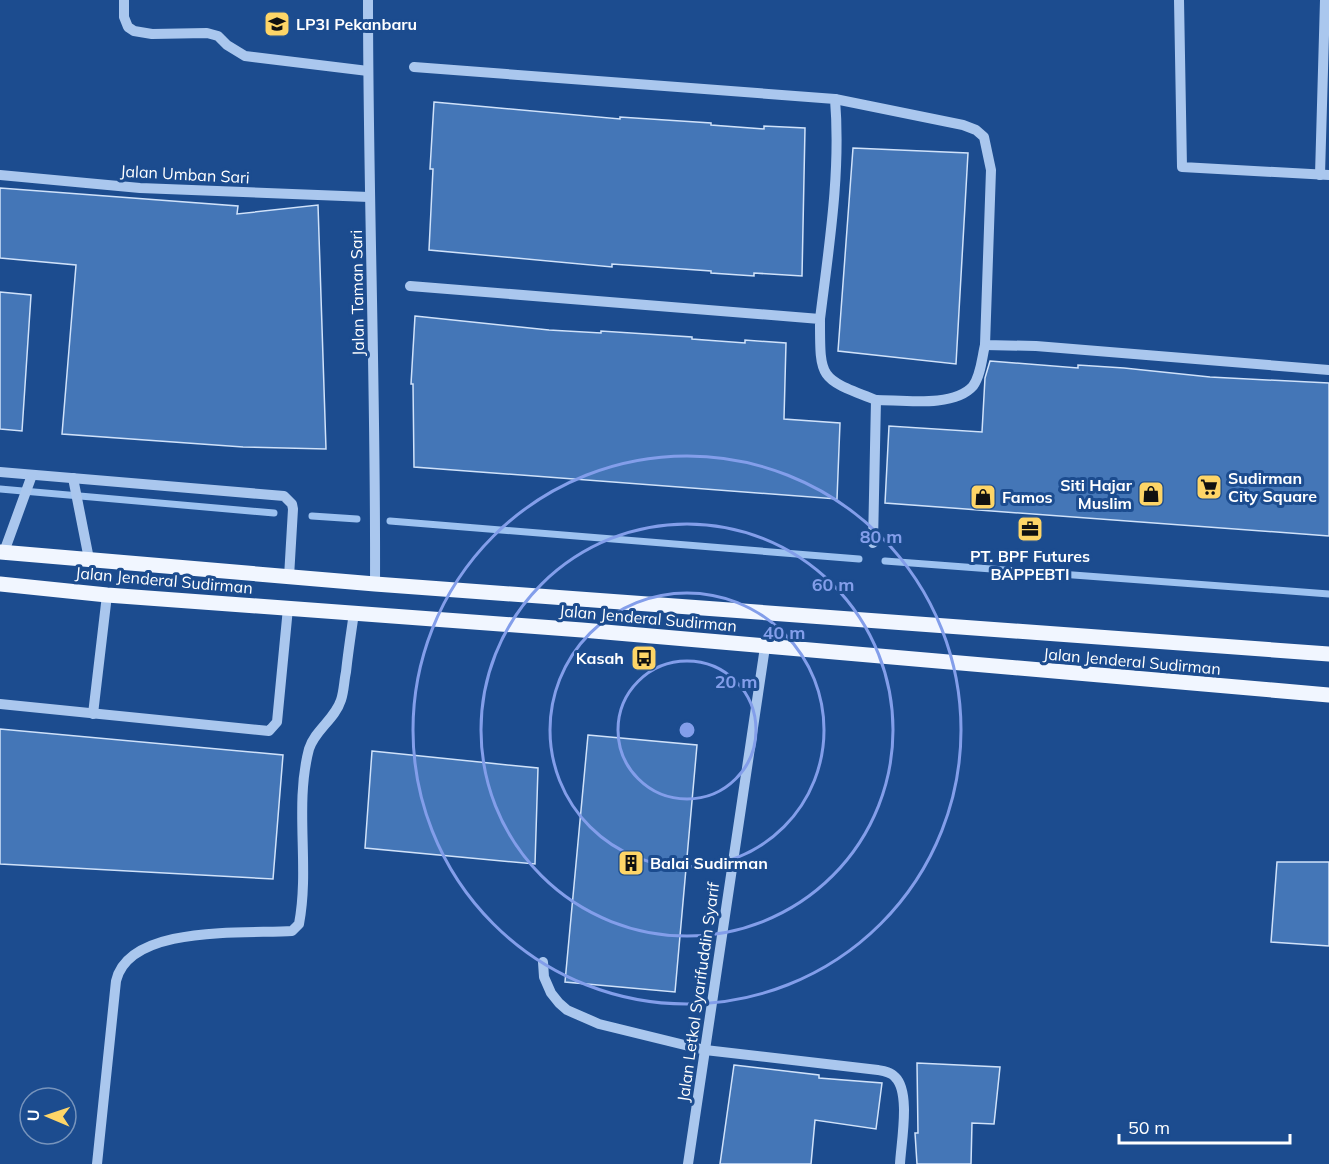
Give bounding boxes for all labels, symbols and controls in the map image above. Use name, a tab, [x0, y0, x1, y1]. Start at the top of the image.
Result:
school or university icon: LP3I Pekanbaru	[262, 9, 292, 39]
place label: LP3I Pekanbaru	[296, 14, 417, 34]
street label: Jalan Umban Sari	[120, 161, 250, 187]
street label: Jalan Taman Sari	[346, 230, 368, 356]
place label: Sudirman City Square	[1228, 468, 1317, 506]
supermarket icon: Sudirman City Square	[1194, 472, 1224, 502]
place label: Siti Hajar Muslim	[1060, 475, 1133, 513]
shop icon: Siti Hajar Muslim	[1136, 479, 1166, 509]
shop icon: Famos	[968, 482, 998, 512]
place label: Famos	[1002, 487, 1053, 507]
office icon: PT. BPF Futures BAPPEBTI	[1015, 514, 1045, 544]
text: 80 m	[860, 525, 902, 548]
place label: PT. BPF Futures BAPPEBTI	[970, 546, 1090, 584]
street label: Jalan Jenderal Sudirman	[74, 562, 254, 598]
text: 60 m	[812, 573, 854, 596]
street label: Jalan Jenderal Sudirman	[558, 600, 738, 636]
text: 40 m	[763, 621, 805, 644]
bus stop icon: Kasah	[629, 643, 659, 673]
street label: Jalan Jenderal Sudirman	[1042, 643, 1222, 679]
place label: Kasah	[576, 648, 624, 668]
text: 20 m	[715, 670, 757, 693]
centre of rings	[677, 720, 697, 740]
building icon: Balai Sudirman	[616, 848, 646, 878]
place label: Balai Sudirman	[650, 853, 768, 873]
street label: Jalan Letkol Syarifuddin Syarif	[673, 880, 723, 1103]
north arrow	[18, 1086, 78, 1146]
scale bar	[1119, 1107, 1290, 1145]
text: U	[23, 1109, 43, 1122]
text: 50 m	[1128, 1116, 1170, 1139]

